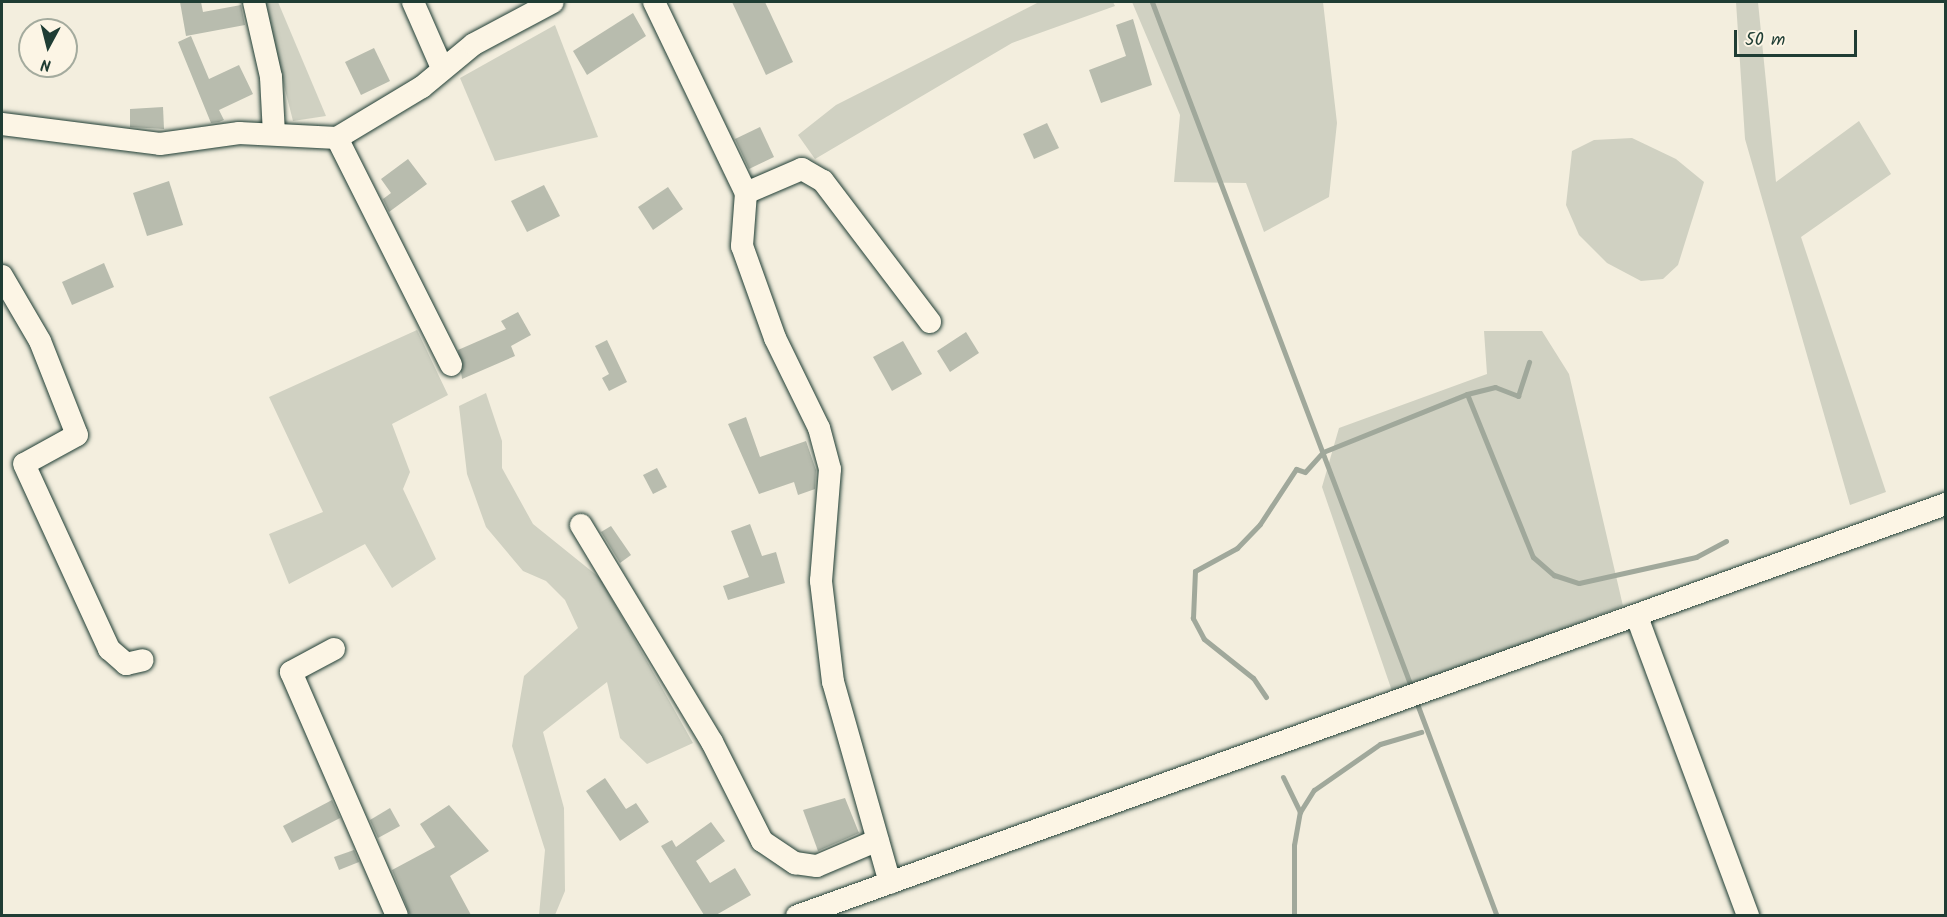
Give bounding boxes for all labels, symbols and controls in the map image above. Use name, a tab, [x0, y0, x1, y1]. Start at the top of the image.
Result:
north arrow	[18, 18, 78, 78]
scale bar	[1737, 18, 1860, 56]
text: 50 m	[1745, 26, 1785, 55]
text: N	[39, 51, 53, 77]

